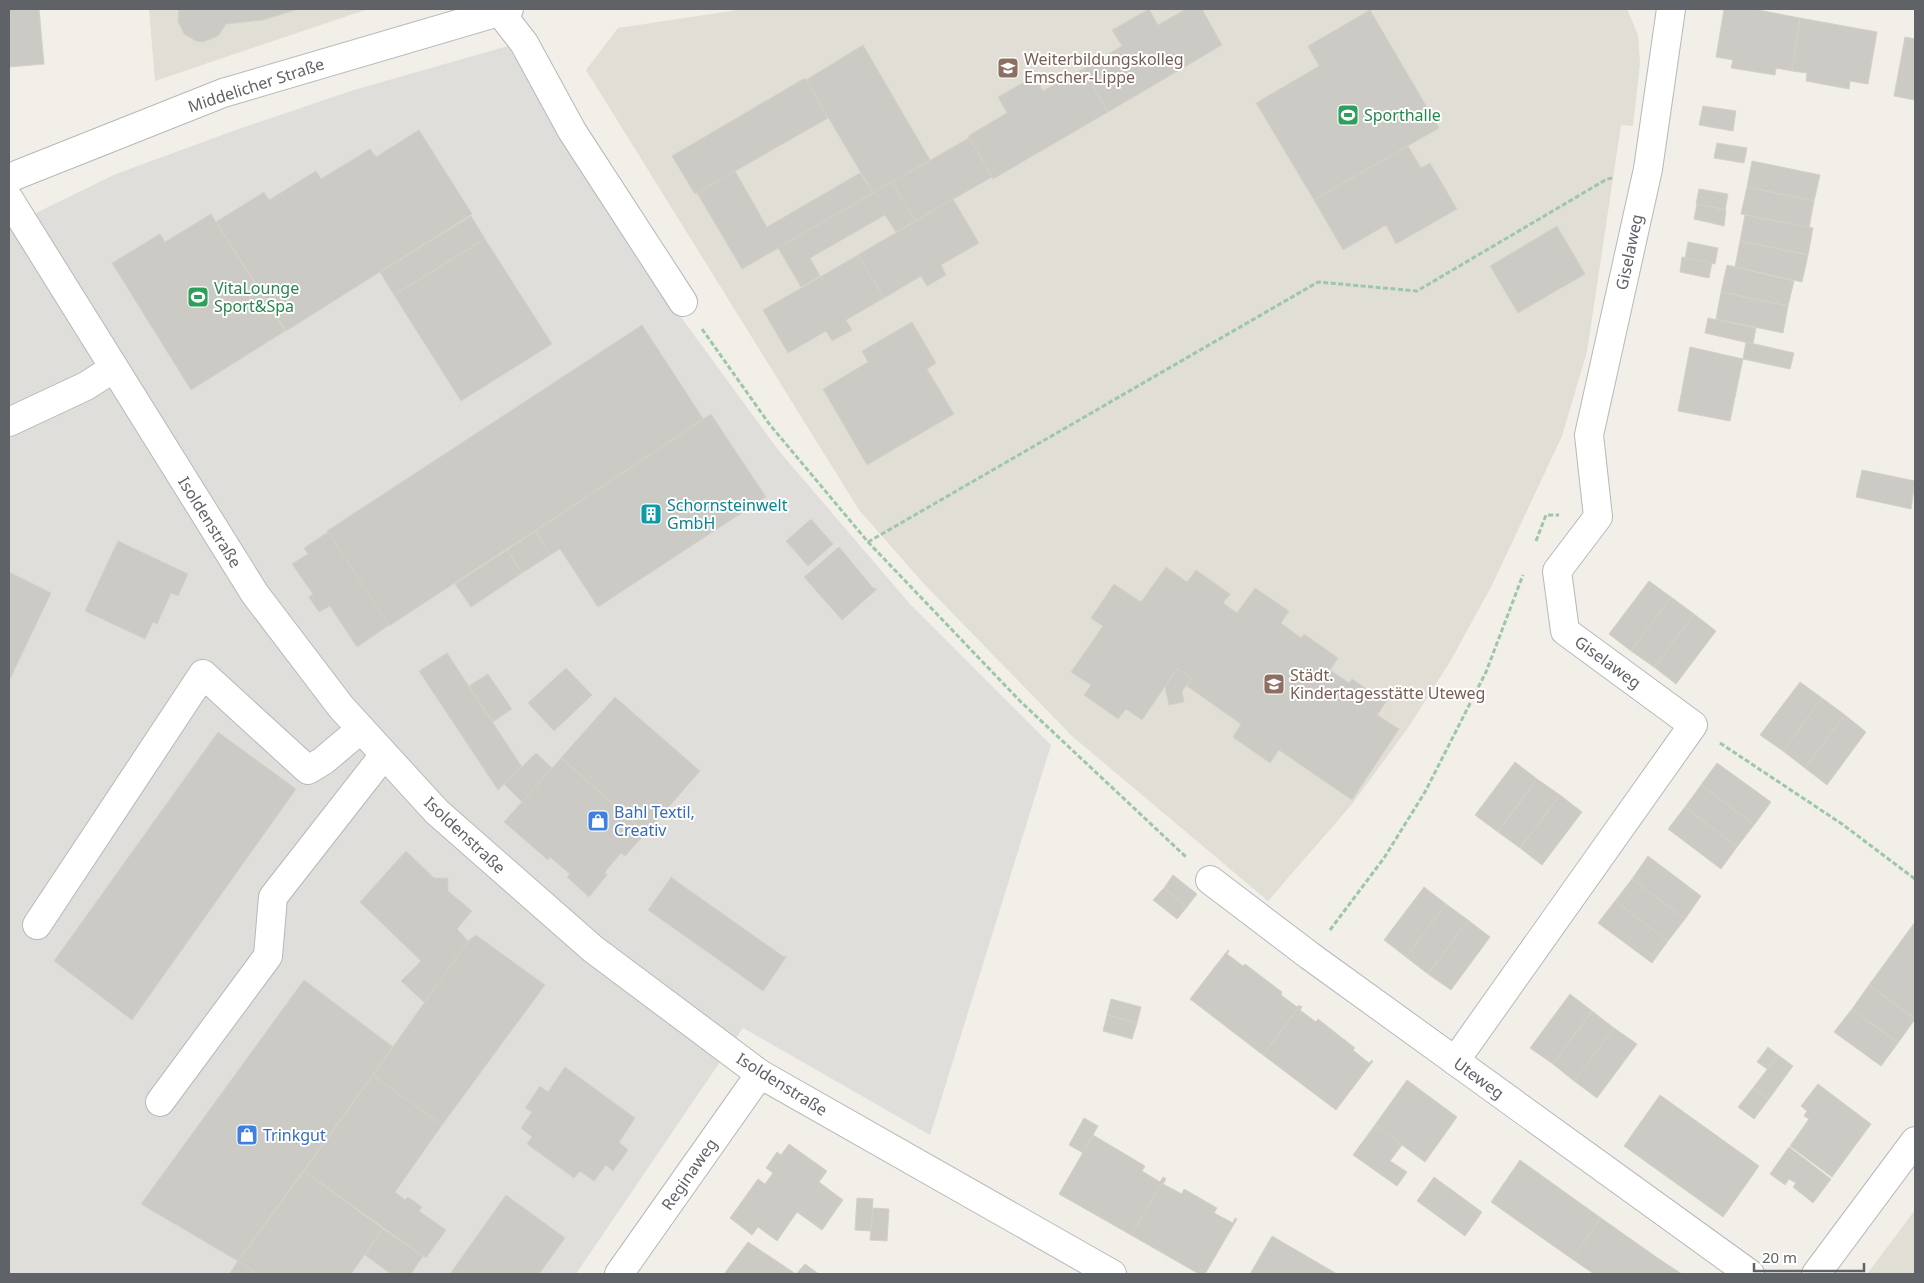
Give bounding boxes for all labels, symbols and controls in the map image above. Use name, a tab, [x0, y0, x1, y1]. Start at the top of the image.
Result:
place label: Weiterbildungskolleg Emscher-Lippe	[1024, 48, 1184, 88]
street label: Middelicher Straße	[185, 53, 327, 117]
school or university icon: Weiterbildungskolleg Emscher-Lippe	[996, 56, 1020, 80]
sports icon: Sporthalle	[1336, 103, 1360, 127]
place label: Sporthalle	[1364, 104, 1441, 126]
street label: Giselaweg	[1610, 212, 1648, 292]
place label: VitaLounge Sport&Spa	[214, 277, 299, 317]
sports icon: VitaLounge Sport&Spa	[186, 285, 210, 309]
street label: Isoldenstraße	[173, 472, 247, 572]
place label: Schornsteinwelt GmbH	[667, 494, 788, 534]
building icon: Schornsteinwelt GmbH	[639, 502, 663, 526]
street label: Giselaweg	[1570, 630, 1646, 694]
place label: Städt. Kindertagesstätte Uteweg	[1290, 664, 1485, 704]
school or university icon: Städt. Kindertagesstätte Uteweg	[1262, 672, 1286, 696]
street label: Isoldenstraße	[420, 792, 510, 878]
place label: Bahl Textil, Creativ	[614, 801, 695, 841]
shop icon: Bahl Textil, Creativ	[586, 809, 610, 833]
street label: Isoldenstraße	[732, 1047, 832, 1121]
street label: Uteweg	[1449, 1052, 1509, 1104]
shop icon: Trinkgut	[235, 1123, 259, 1147]
place label: Trinkgut	[263, 1124, 326, 1146]
street label: Reginaweg	[656, 1134, 722, 1214]
scale bar	[1754, 1240, 1864, 1272]
text: 20 m	[1762, 1247, 1797, 1267]

